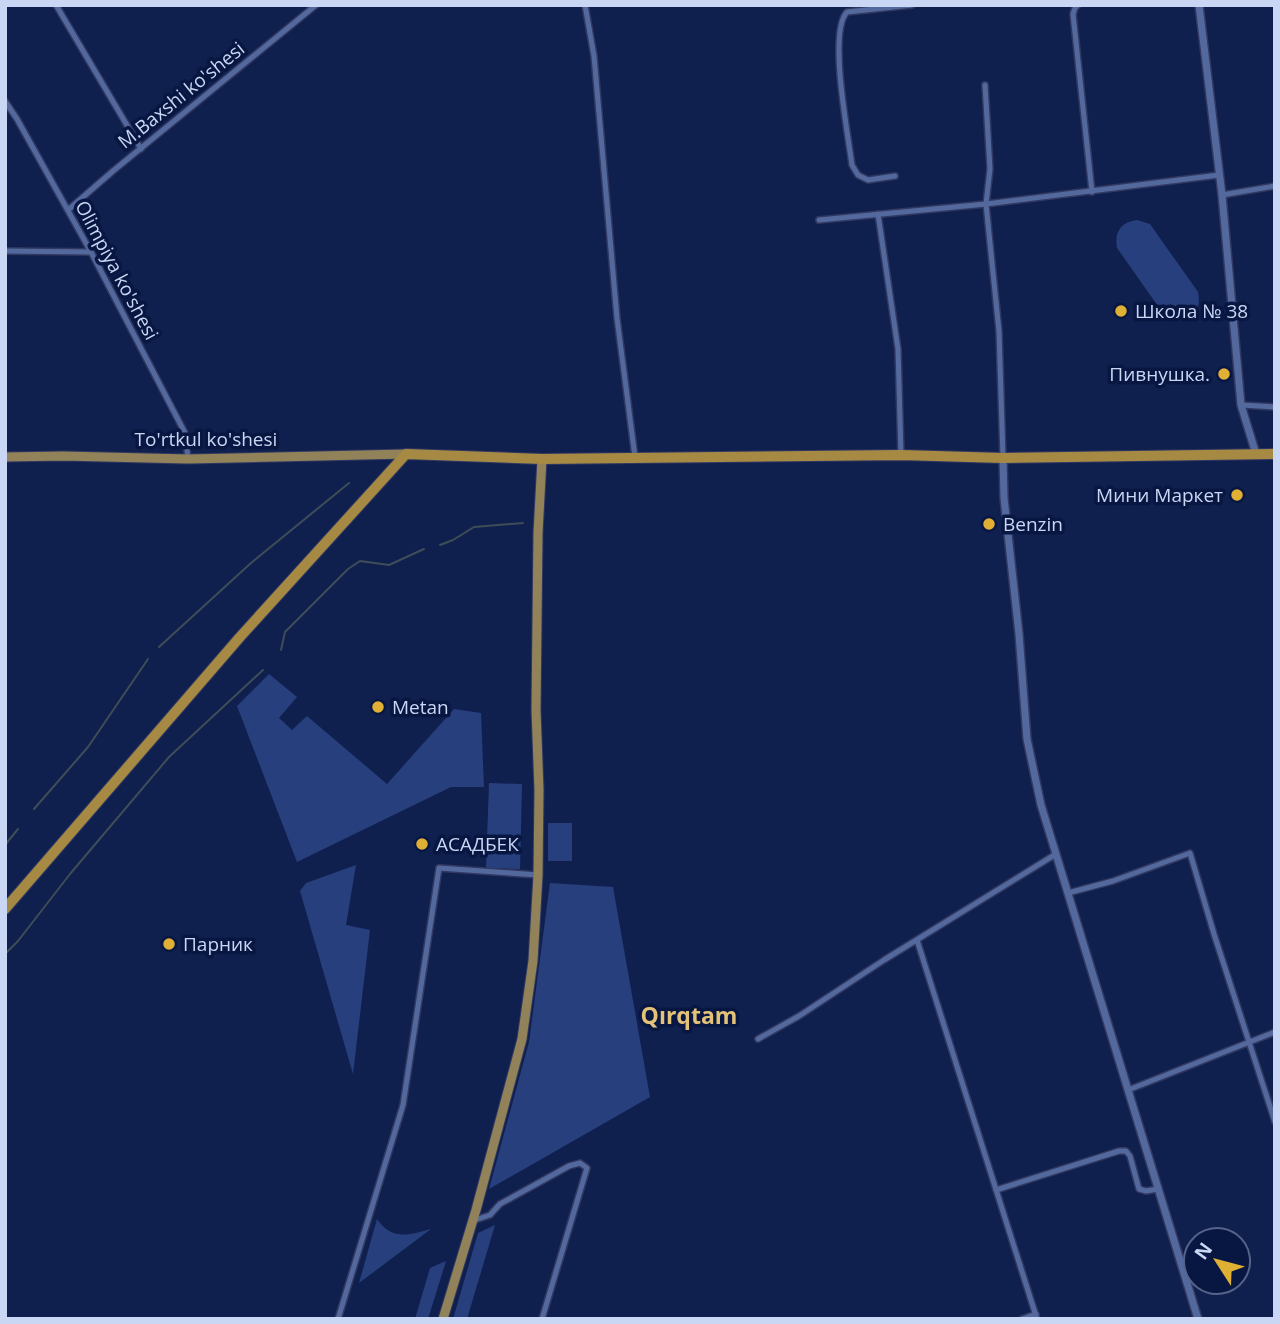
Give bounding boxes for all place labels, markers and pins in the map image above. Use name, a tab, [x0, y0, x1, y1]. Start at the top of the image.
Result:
place label: Школа № 38	[1135, 298, 1248, 324]
marker: Школа № 38	[1113, 303, 1129, 319]
place label: Пивнушка.	[1109, 361, 1210, 387]
marker: Пивнушка.	[1216, 366, 1232, 382]
place label: Мини Маркет	[1096, 482, 1223, 508]
marker: Мини Маркет	[1229, 487, 1245, 503]
place label: Benzin	[1003, 511, 1063, 537]
marker: Benzin	[981, 516, 997, 532]
place label: Metan	[392, 694, 449, 720]
marker: Metan	[370, 699, 386, 715]
place label: АСАДБЕК	[436, 831, 519, 857]
marker: АСАДБЕК	[414, 836, 430, 852]
place label: Парник	[183, 931, 253, 957]
marker: Парник	[161, 936, 177, 952]

